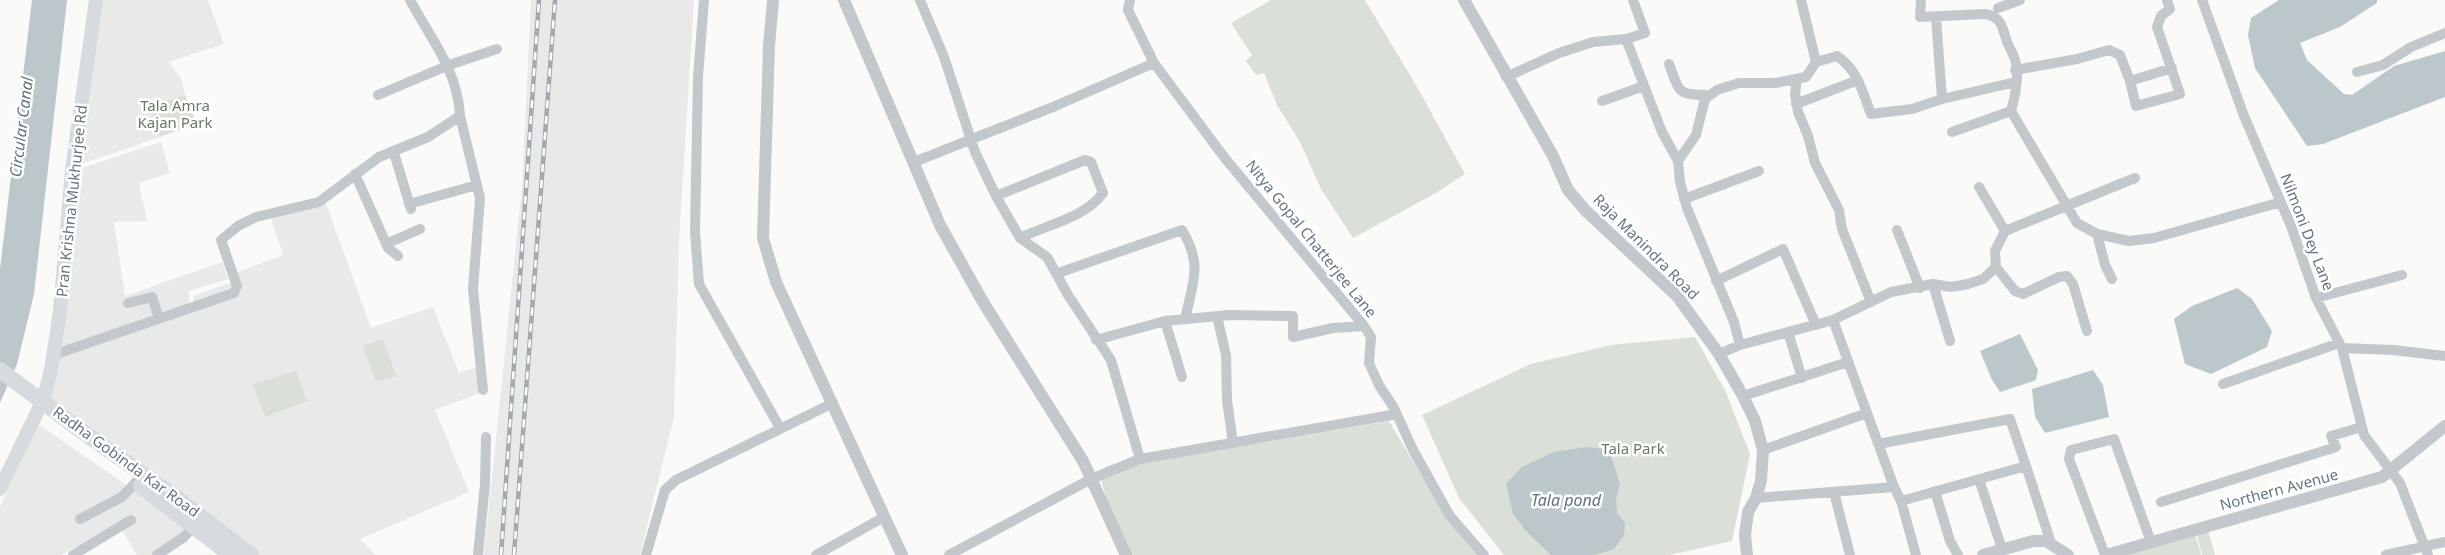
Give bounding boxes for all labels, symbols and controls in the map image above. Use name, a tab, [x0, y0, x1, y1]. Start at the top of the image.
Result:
water label: Circular Canal	[4, 75, 38, 178]
park label: Tala Amra Kajan Park	[138, 95, 212, 132]
street label: Pran Krishna Mukhurjee Rd	[51, 104, 91, 298]
street label: Nitya Gopal Chatterjee Lane	[1242, 155, 1382, 321]
street label: Nilmoni Dey Lane	[2276, 170, 2339, 293]
street label: Raja Manindra Road	[1589, 189, 1704, 304]
street label: Radha Gobinda Kar Road	[49, 401, 204, 521]
park label: Tala Park	[1601, 438, 1665, 458]
street label: Northern Avenue	[2217, 464, 2340, 514]
water label: Tala pond	[1531, 489, 1602, 511]

